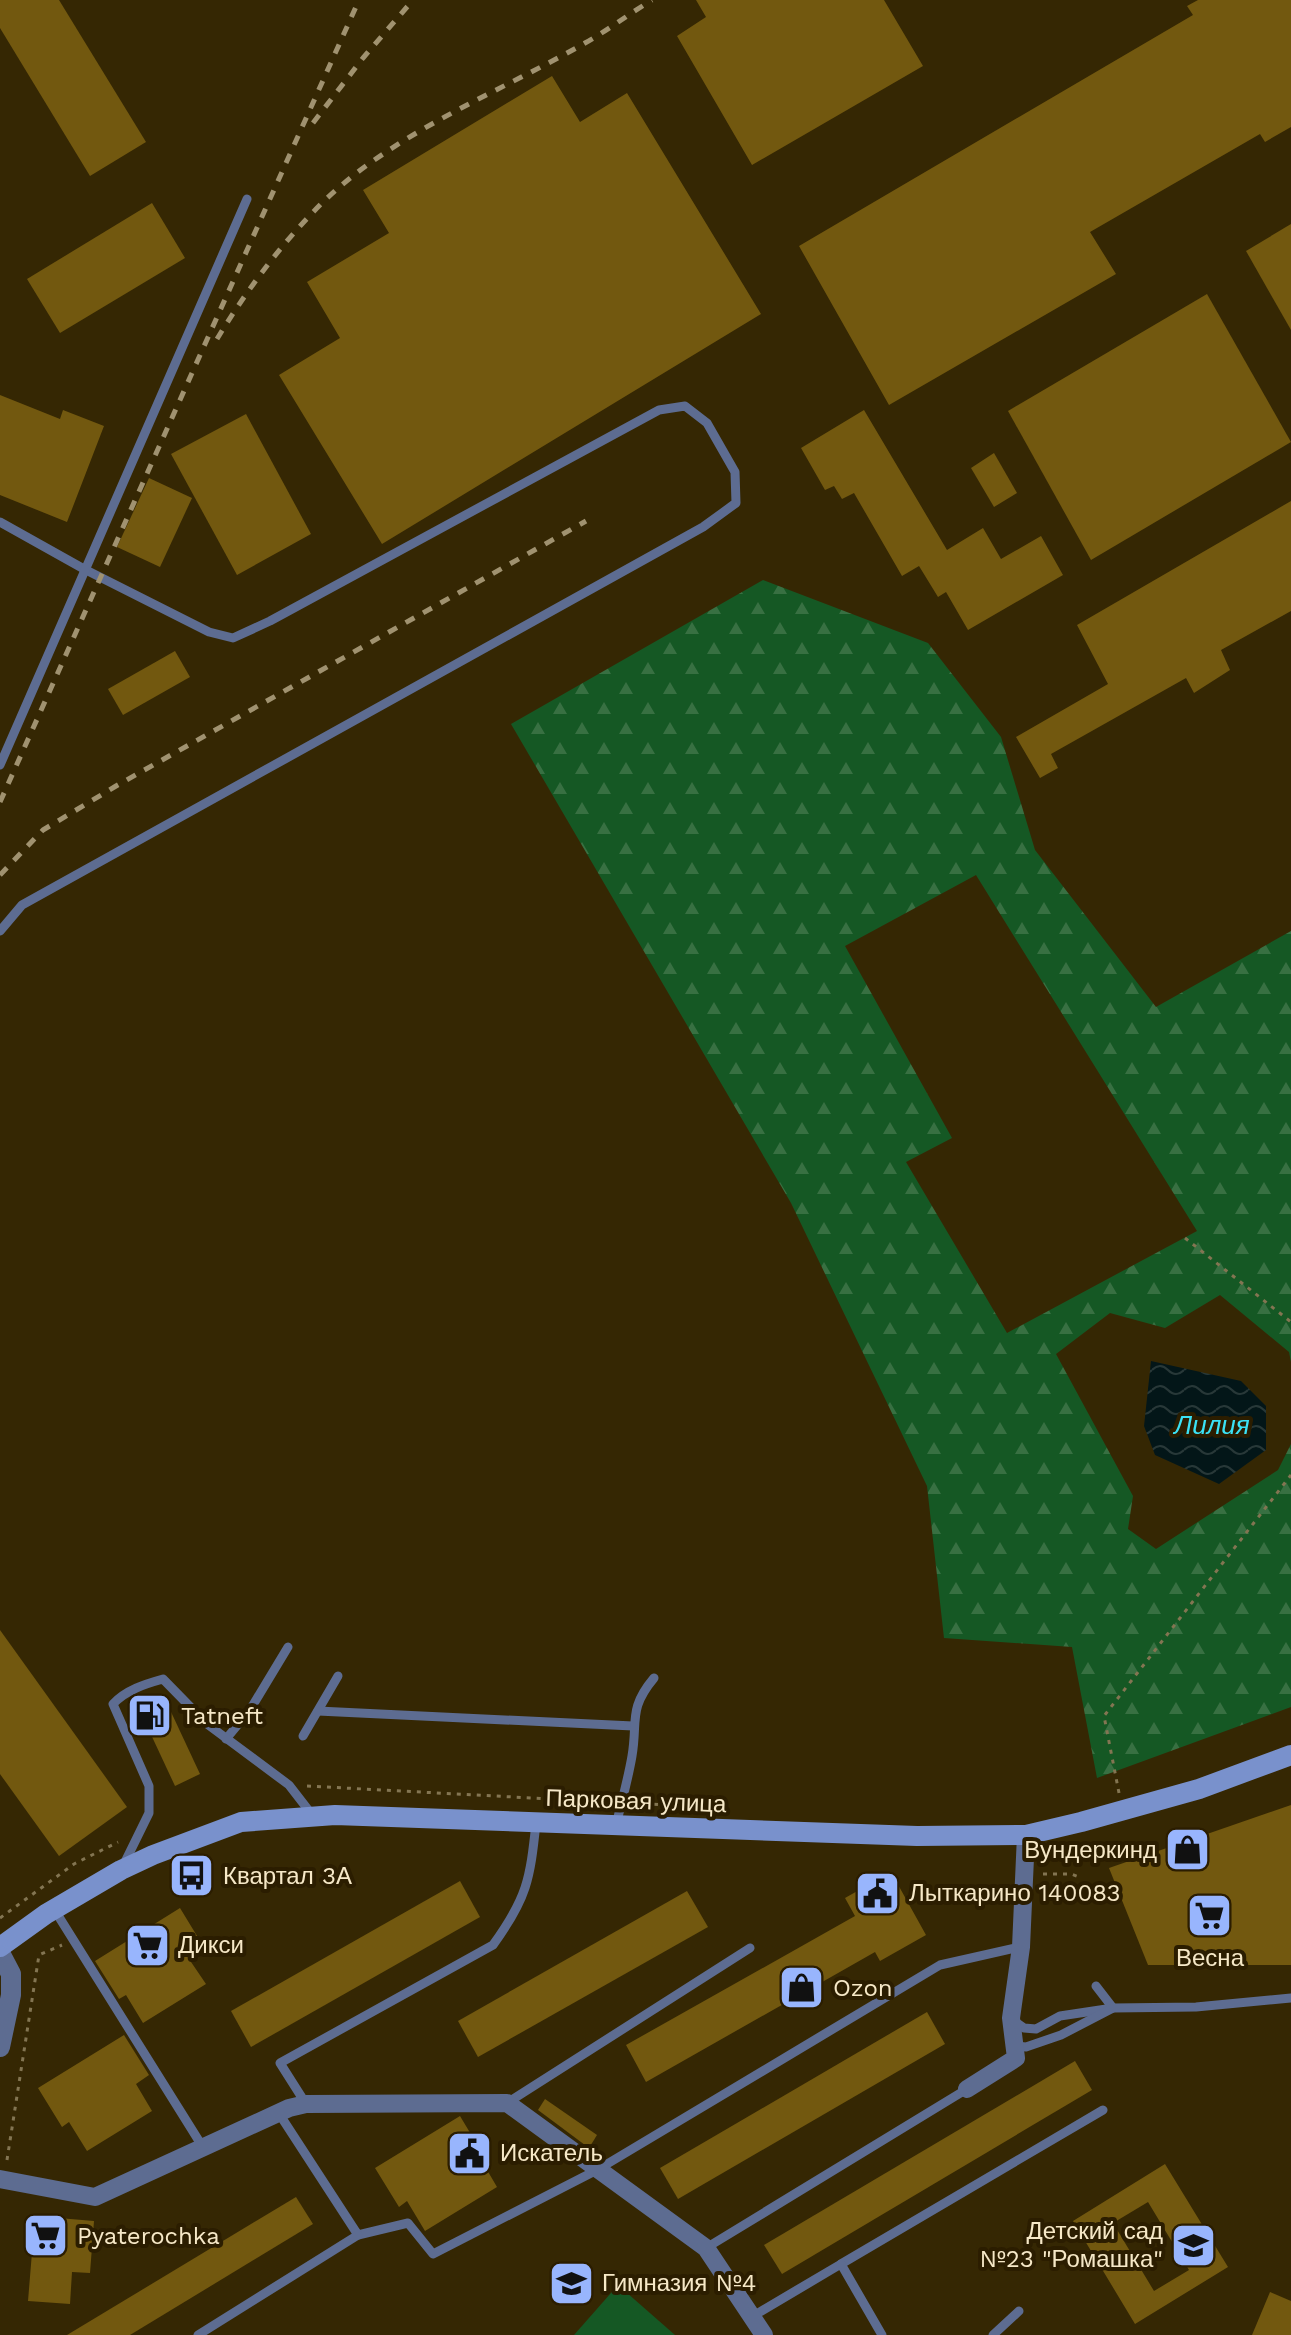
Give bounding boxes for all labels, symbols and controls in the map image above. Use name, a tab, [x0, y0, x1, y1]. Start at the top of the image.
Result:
water label: Лилия	[1172, 1410, 1250, 1440]
fuel station icon: Tatneft	[126, 1692, 174, 1740]
place label: Tatneft	[181, 1702, 263, 1730]
street label: Парковая улица	[545, 1784, 728, 1818]
shop icon: Вундеркинд	[1164, 1826, 1212, 1874]
place label: Вундеркинд	[1024, 1836, 1157, 1864]
bus stop icon: Квартал 3А	[168, 1852, 216, 1900]
place label: Квартал 3А	[223, 1862, 352, 1890]
public building icon: Лыткарино 140083	[854, 1869, 902, 1917]
place label: Лыткарино 140083	[909, 1879, 1121, 1907]
supermarket icon: Весна	[1186, 1892, 1234, 1940]
supermarket icon: Дикси	[123, 1921, 171, 1969]
place label: Дикси	[178, 1931, 244, 1959]
place label: Весна	[1176, 1944, 1245, 1972]
shop icon: Ozon	[778, 1964, 826, 2012]
place label: Ozon	[833, 1974, 893, 2002]
public building icon: Искатель	[445, 2129, 493, 2177]
place label: Искатель	[500, 2139, 603, 2167]
supermarket icon: Pyaterochka	[22, 2212, 70, 2260]
place label: Детский сад №23 "Ромашка"	[979, 2217, 1163, 2273]
school or university icon: Детский сад №23 "Ромашка"	[1170, 2221, 1218, 2269]
place label: Pyaterochka	[77, 2222, 220, 2250]
school or university icon: Гимназия №4	[547, 2259, 595, 2307]
place label: Гимназия №4	[602, 2269, 756, 2297]

